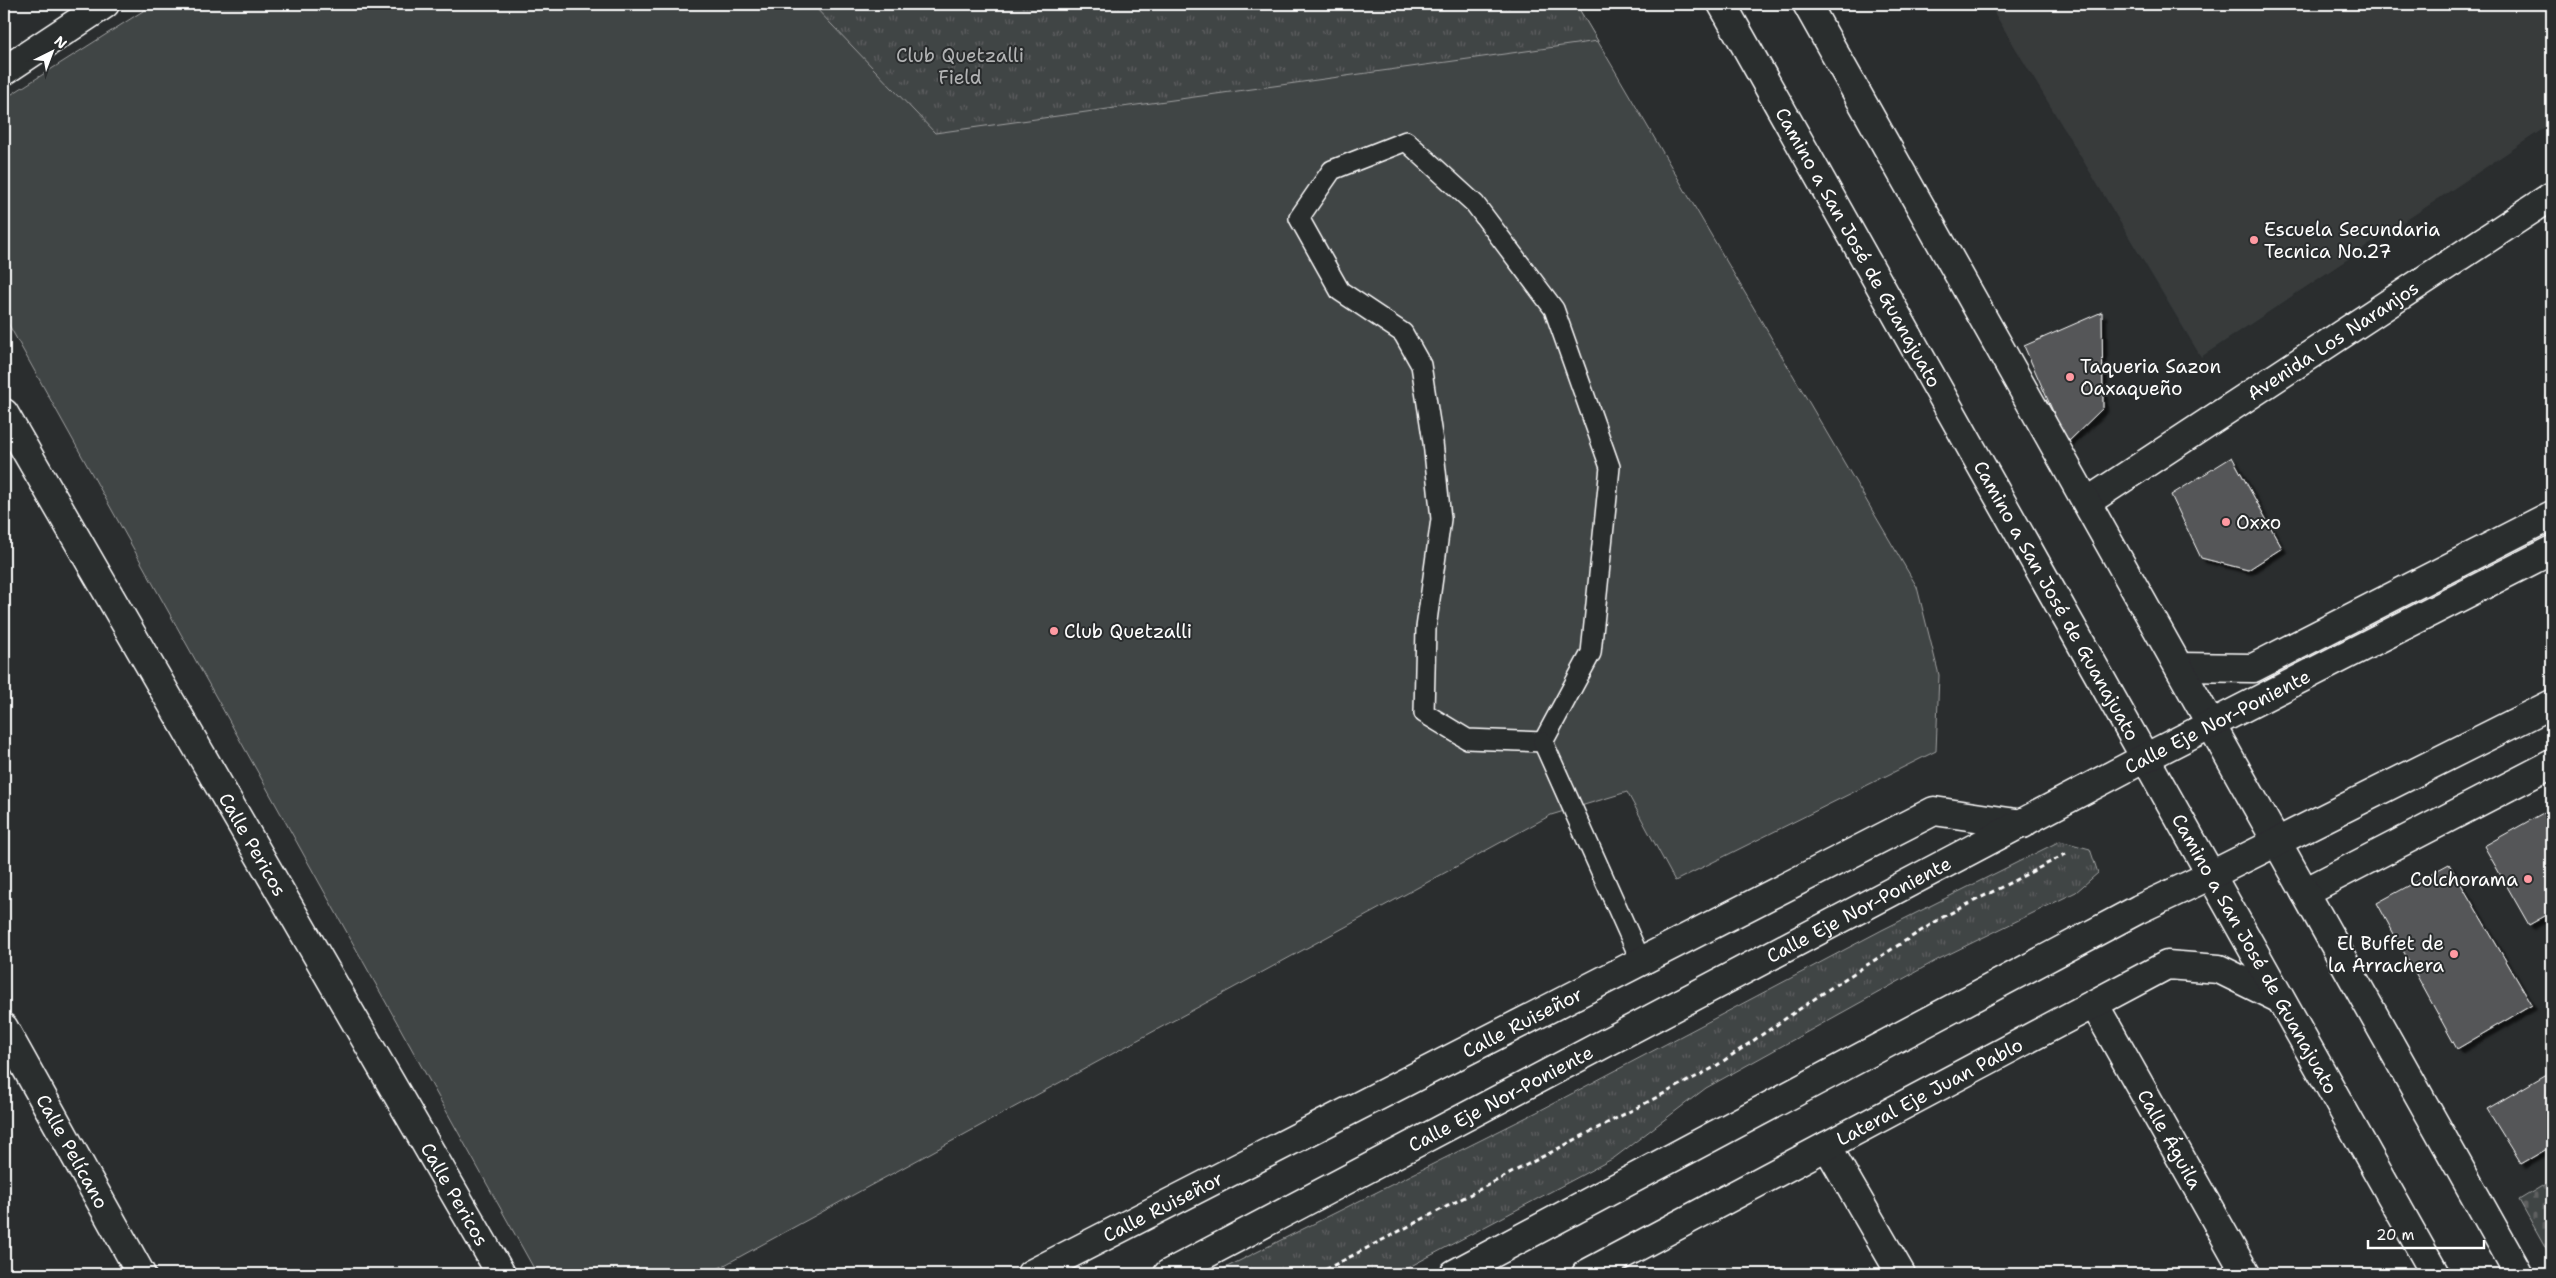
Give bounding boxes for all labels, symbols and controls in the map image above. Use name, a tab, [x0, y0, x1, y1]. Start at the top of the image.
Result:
north arrow	[28, 28, 78, 78]
text: N	[51, 32, 71, 53]
park label: Club Quetzalli Field	[896, 43, 1024, 90]
street label: Camino a San José de Guanajuato	[1770, 103, 1947, 392]
place label: Escuela Secundaria Tecnica No.27	[2264, 217, 2440, 264]
marker: Escuela Secundaria Tecnica No.27	[2248, 234, 2260, 246]
street label: Avenida Los Naranjos	[2242, 275, 2424, 406]
place label: Taqueria Sazon Oaxaqueño	[2080, 354, 2221, 401]
marker: Taqueria Sazon Oaxaqueño	[2064, 371, 2076, 383]
street label: Camino a San José de Guanajuato	[1968, 456, 2145, 745]
place label: Oxxo	[2236, 510, 2281, 535]
marker: Oxxo	[2220, 516, 2232, 528]
place label: Club Quetzalli	[1064, 619, 1192, 644]
marker: Club Quetzalli	[1048, 625, 1060, 637]
street label: Calle Eje Nor-Poniente	[2120, 664, 2315, 780]
street label: Calle Pericos	[213, 788, 292, 901]
street label: Camino a San José de Guanajuato	[2166, 809, 2343, 1098]
street label: Calle Eje Nor-Poniente	[1762, 851, 1956, 969]
place label: Colchorama	[2410, 867, 2518, 892]
marker: Colchorama	[2522, 873, 2534, 885]
place label: El Buffet de la Arrachera	[2328, 931, 2444, 978]
marker: El Buffet de la Arrachera	[2448, 948, 2460, 960]
street label: Calle Ruiseñor	[1458, 981, 1587, 1064]
street label: Lateral Eje Juan Pablo	[1832, 1032, 2027, 1152]
street label: Calle Eje Nor-Poniente	[1404, 1040, 1597, 1158]
street label: Calle Águila	[2132, 1085, 2208, 1194]
street label: Calle Pelícano	[30, 1090, 114, 1213]
street label: Calle Pericos	[415, 1138, 494, 1251]
street label: Calle Ruiseñor	[1099, 1166, 1227, 1248]
scale bar	[2368, 1218, 2485, 1250]
text: 20 m	[2376, 1225, 2415, 1245]

